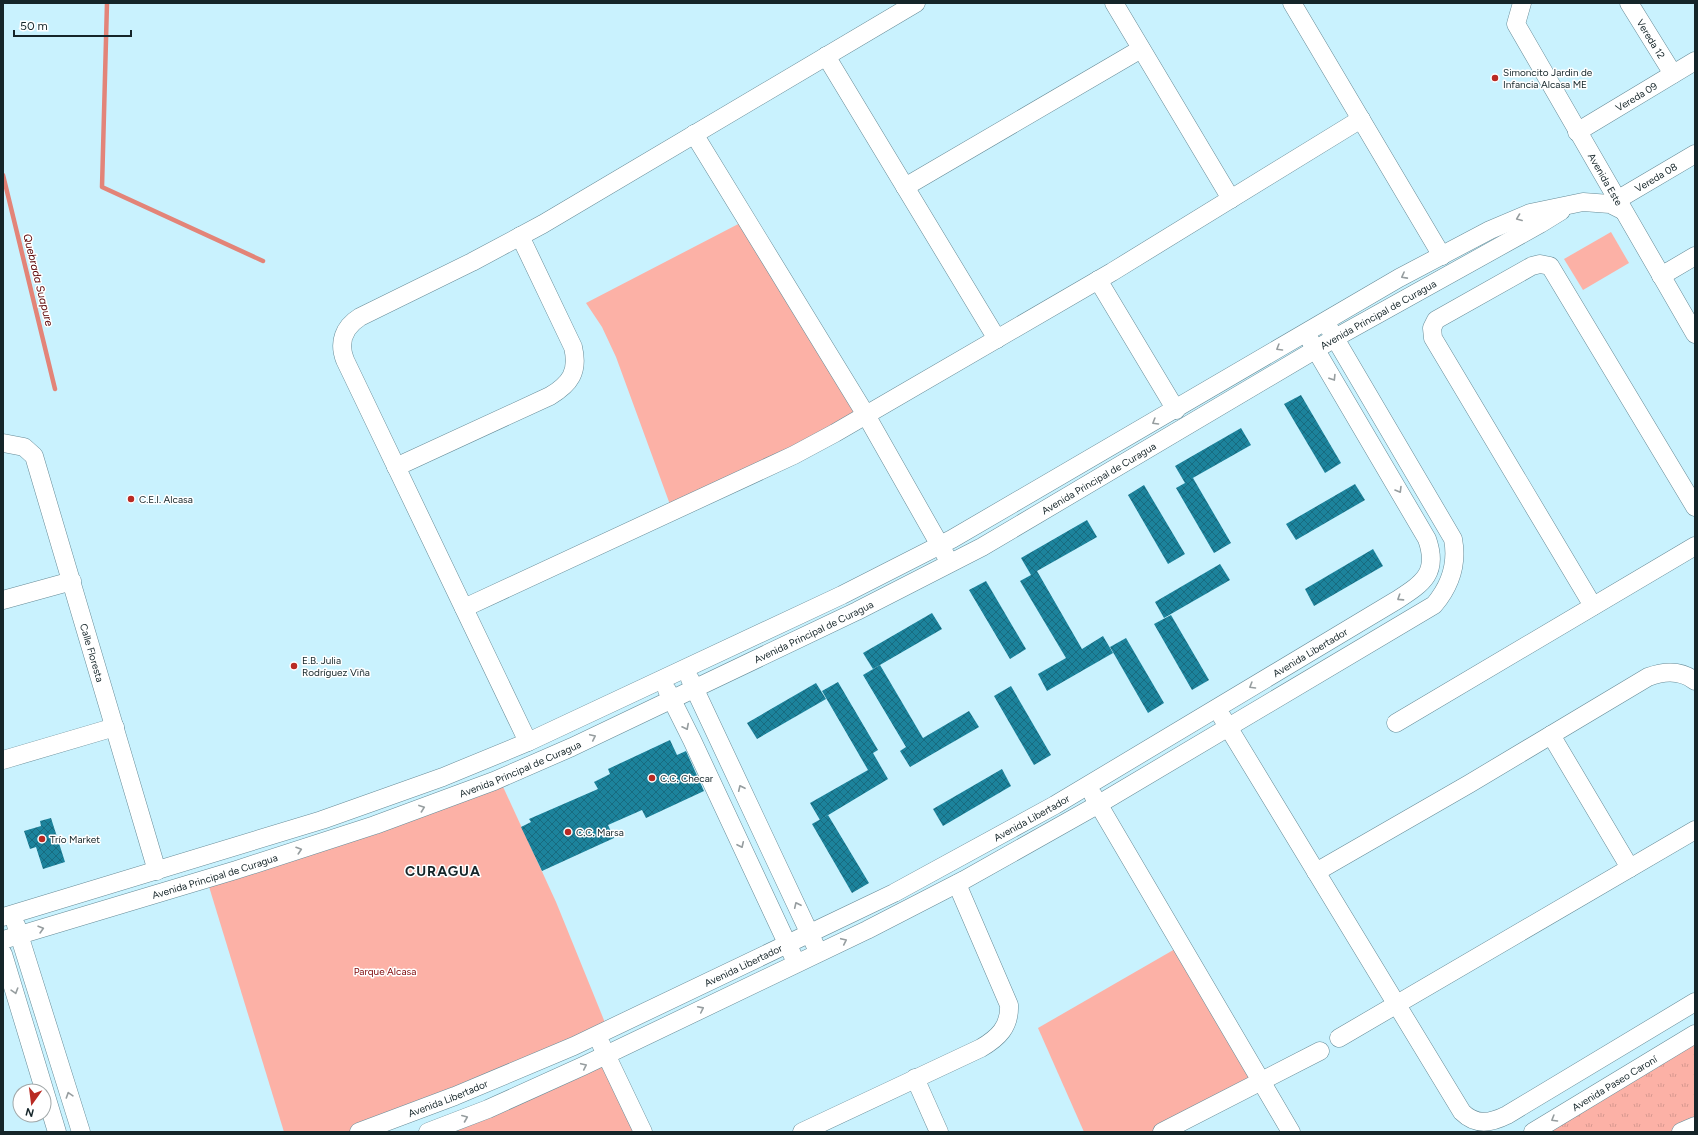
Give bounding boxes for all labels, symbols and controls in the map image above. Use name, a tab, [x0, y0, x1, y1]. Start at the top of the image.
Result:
scale bar	[14, 12, 131, 38]
street label: Vereda 12	[1634, 17, 1668, 61]
text: 50 m	[20, 19, 48, 33]
place label: Simoncito Jardin de Infancia Alcasa ME	[1503, 66, 1593, 91]
marker: Simoncito Jardin de Infancia Alcasa ME	[1490, 73, 1500, 83]
street label: Vereda 09	[1613, 79, 1660, 114]
street label: Avenida Este	[1585, 151, 1626, 208]
street label: Vereda 08	[1632, 160, 1679, 195]
one-way arrow	[1516, 213, 1523, 221]
water label: Quebrada Suapure	[20, 232, 56, 328]
one-way arrow	[1400, 271, 1408, 279]
street label: Avenida Principal de Curagua	[1318, 277, 1438, 352]
one-way arrow	[1276, 344, 1283, 351]
one-way arrow	[1328, 374, 1335, 381]
one-way arrow	[1152, 417, 1159, 425]
street label: Avenida Principal de Curagua	[1039, 439, 1158, 517]
one-way arrow	[1394, 486, 1402, 493]
place label: C.E.I. Alcasa	[139, 493, 193, 506]
marker: C.E.I. Alcasa	[126, 494, 136, 504]
one-way arrow	[1397, 593, 1404, 601]
street label: Avenida Principal de Curagua	[752, 597, 875, 666]
street label: Calle Floresta	[77, 622, 107, 684]
street label: Avenida Libertador	[1270, 624, 1350, 680]
place label: E.B. Julia Rodríguez Viña	[302, 654, 370, 679]
marker: E.B. Julia Rodríguez Viña	[289, 661, 299, 671]
one-way arrow	[1249, 681, 1257, 688]
one-way arrow	[681, 723, 689, 731]
one-way arrow	[589, 734, 597, 742]
street label: Avenida Principal de Curagua	[457, 737, 583, 800]
place label: C.C. Checar	[660, 772, 714, 785]
marker: C.C. Checar	[647, 773, 657, 783]
one-way arrow	[738, 784, 746, 792]
street label: Avenida Libertador	[991, 791, 1072, 844]
one-way arrow	[418, 805, 425, 813]
place label: C.C. Marsa	[576, 826, 624, 839]
marker: C.C. Marsa	[563, 827, 573, 837]
place label: Trío Market	[50, 833, 100, 846]
marker: Trío Market	[37, 834, 47, 844]
one-way arrow	[736, 841, 744, 848]
one-way arrow	[295, 846, 302, 855]
street label: Avenida Principal de Curagua	[150, 851, 279, 901]
district label: CURAGUA	[405, 863, 481, 880]
one-way arrow	[794, 902, 802, 909]
one-way arrow	[37, 926, 44, 934]
one-way arrow	[839, 938, 847, 946]
street label: Avenida Libertador	[702, 941, 785, 989]
park label: Parque Alcasa	[354, 965, 416, 978]
one-way arrow	[10, 988, 19, 995]
one-way arrow	[697, 1007, 704, 1014]
street label: Avenida Paseo Caroní	[1569, 1052, 1660, 1114]
one-way arrow	[579, 1063, 587, 1071]
street label: Avenida Libertador	[406, 1076, 490, 1120]
north arrow	[12, 1083, 52, 1123]
one-way arrow	[66, 1091, 74, 1098]
text: N	[24, 1105, 35, 1120]
one-way arrow	[461, 1114, 468, 1122]
one-way arrow	[1551, 1115, 1558, 1122]

